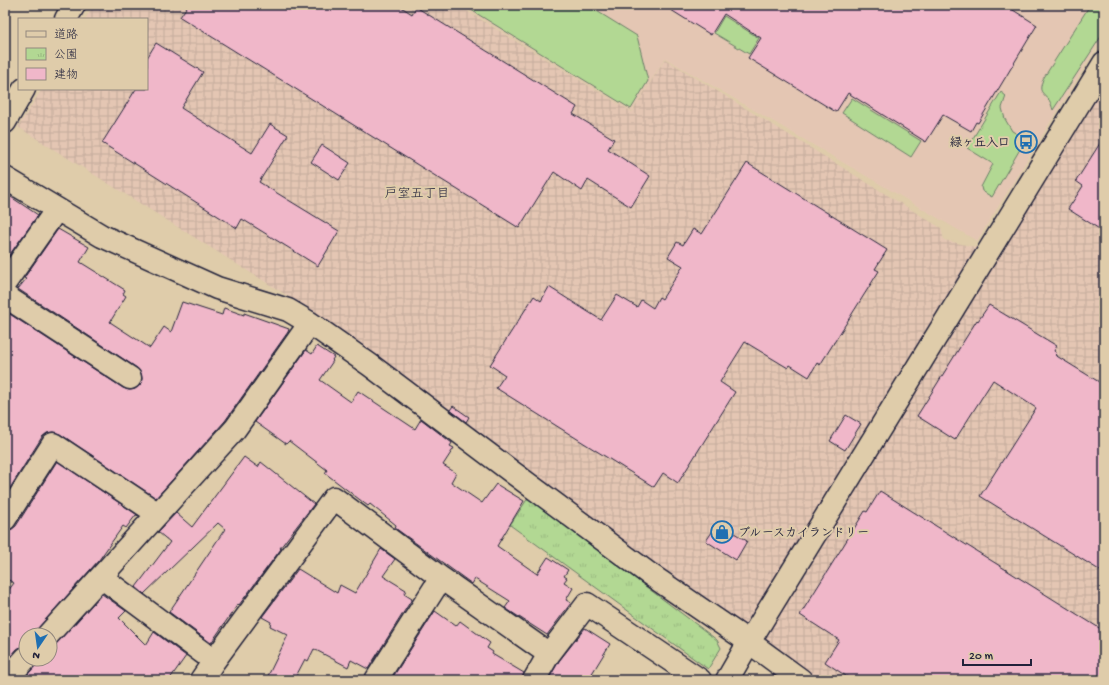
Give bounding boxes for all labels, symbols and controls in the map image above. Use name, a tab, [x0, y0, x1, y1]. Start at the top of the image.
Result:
legend	[18, 18, 148, 90]
text: 道路	[54, 28, 78, 43]
text: 公園	[54, 48, 78, 63]
text: 建物	[54, 68, 78, 83]
bus stop icon: 緑ヶ丘入口	[1013, 129, 1039, 155]
place label: 緑ヶ丘入口	[950, 136, 1010, 151]
district label: 戸室五丁目	[384, 186, 450, 202]
shop icon: ブルースカイランドリー	[709, 519, 735, 545]
place label: ブルースカイランドリー	[738, 526, 869, 541]
north arrow	[18, 627, 58, 667]
scale bar	[963, 641, 1031, 667]
text: N	[31, 648, 41, 661]
text: 20 m	[969, 650, 994, 664]

